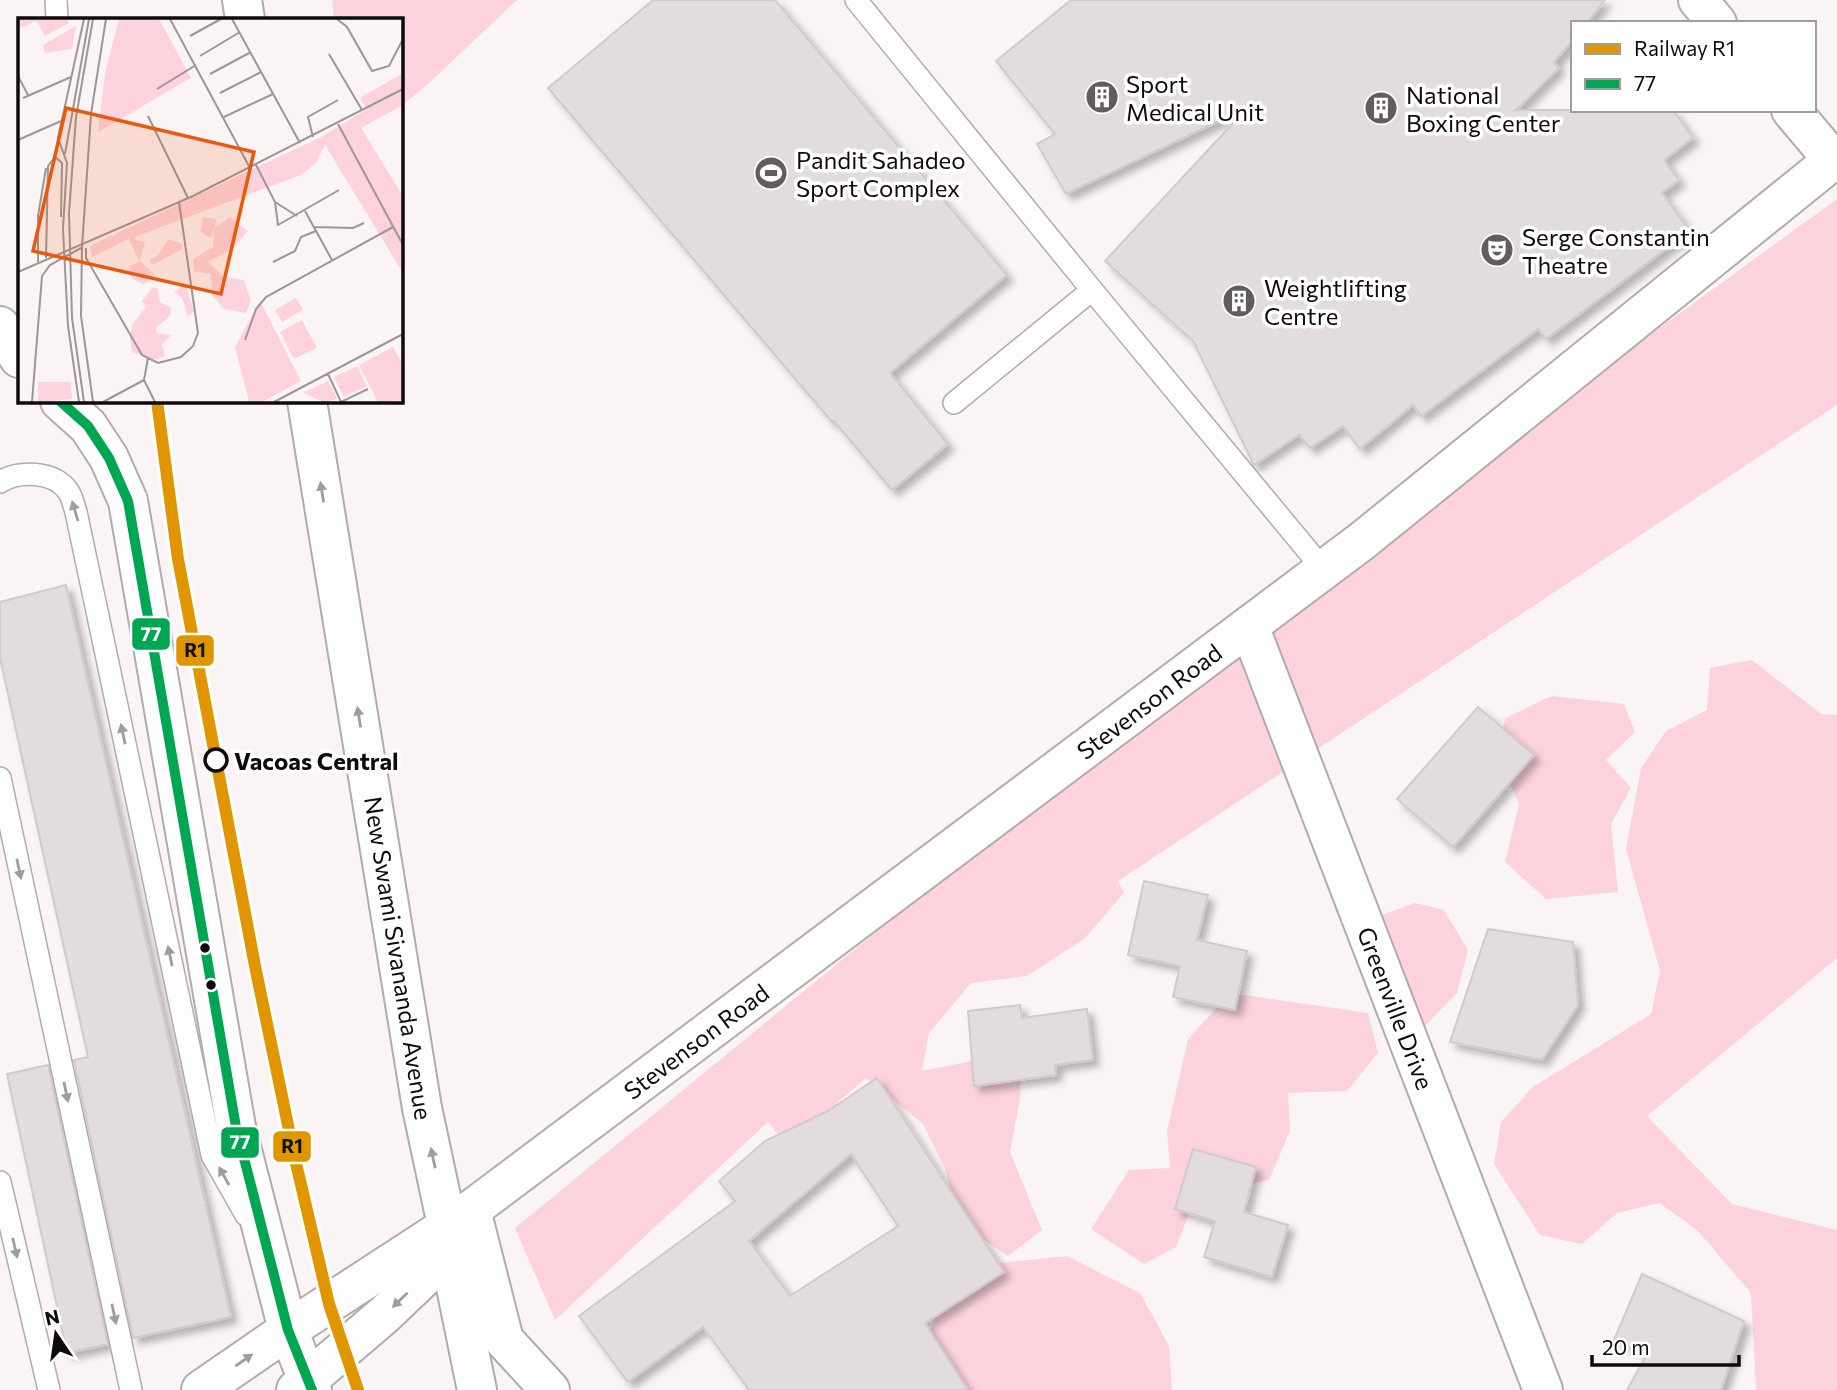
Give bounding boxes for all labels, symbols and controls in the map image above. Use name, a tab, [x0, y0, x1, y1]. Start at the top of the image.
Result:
inset map	[18, 18, 402, 402]
legend	[1571, 21, 1816, 112]
text: Railway R1	[1634, 35, 1735, 60]
place label: Sport Medical Unit	[1126, 69, 1264, 126]
text: 77	[1634, 70, 1656, 95]
building icon: Sport Medical Unit	[1083, 78, 1121, 116]
place label: National Boxing Center	[1406, 80, 1561, 137]
building icon: National Boxing Center	[1362, 89, 1400, 127]
place label: Pandit Sahadeo Sport Complex	[796, 145, 966, 202]
sports icon: Pandit Sahadeo Sport Complex	[752, 154, 790, 192]
place label: Serge Constantin Theatre	[1522, 222, 1710, 279]
theatre icon: Serge Constantin Theatre	[1478, 231, 1516, 269]
place label: Weightlifting Centre	[1264, 273, 1407, 330]
building icon: Weightlifting Centre	[1220, 282, 1258, 320]
one-way arrow	[316, 481, 327, 503]
one-way arrow	[69, 501, 79, 522]
line badge: 77	[131, 617, 171, 651]
text: 77	[141, 622, 161, 645]
line badge: R1	[175, 634, 215, 667]
street label: Stevenson Road	[1071, 637, 1227, 765]
text: R1	[184, 638, 206, 661]
one-way arrow	[353, 705, 364, 727]
one-way arrow	[117, 723, 128, 745]
place label: Vacoas Central	[234, 746, 399, 775]
marker: Vacoas Central	[204, 748, 228, 772]
street label: New Swami Sivananda Avenue	[359, 794, 439, 1122]
one-way arrow	[13, 858, 24, 880]
street label: Greenville Drive	[1352, 923, 1440, 1093]
unlabelled marker	[198, 941, 212, 955]
one-way arrow	[164, 945, 175, 967]
street label: Stevenson Road	[618, 977, 774, 1105]
unlabelled marker	[204, 978, 218, 992]
one-way arrow	[60, 1081, 71, 1103]
line badge: 77	[220, 1126, 260, 1159]
text: 77	[230, 1130, 250, 1153]
line badge: R1	[272, 1130, 312, 1163]
text: R1	[281, 1134, 303, 1157]
one-way arrow	[427, 1147, 438, 1169]
one-way arrow	[218, 1166, 230, 1186]
one-way arrow	[10, 1237, 21, 1259]
one-way arrow	[391, 1292, 408, 1309]
north arrow	[21, 1299, 91, 1369]
one-way arrow	[108, 1303, 119, 1325]
text: N	[43, 1304, 62, 1330]
scale bar	[1592, 1324, 1739, 1368]
text: 20 m	[1602, 1334, 1650, 1359]
one-way arrow	[235, 1353, 253, 1367]

